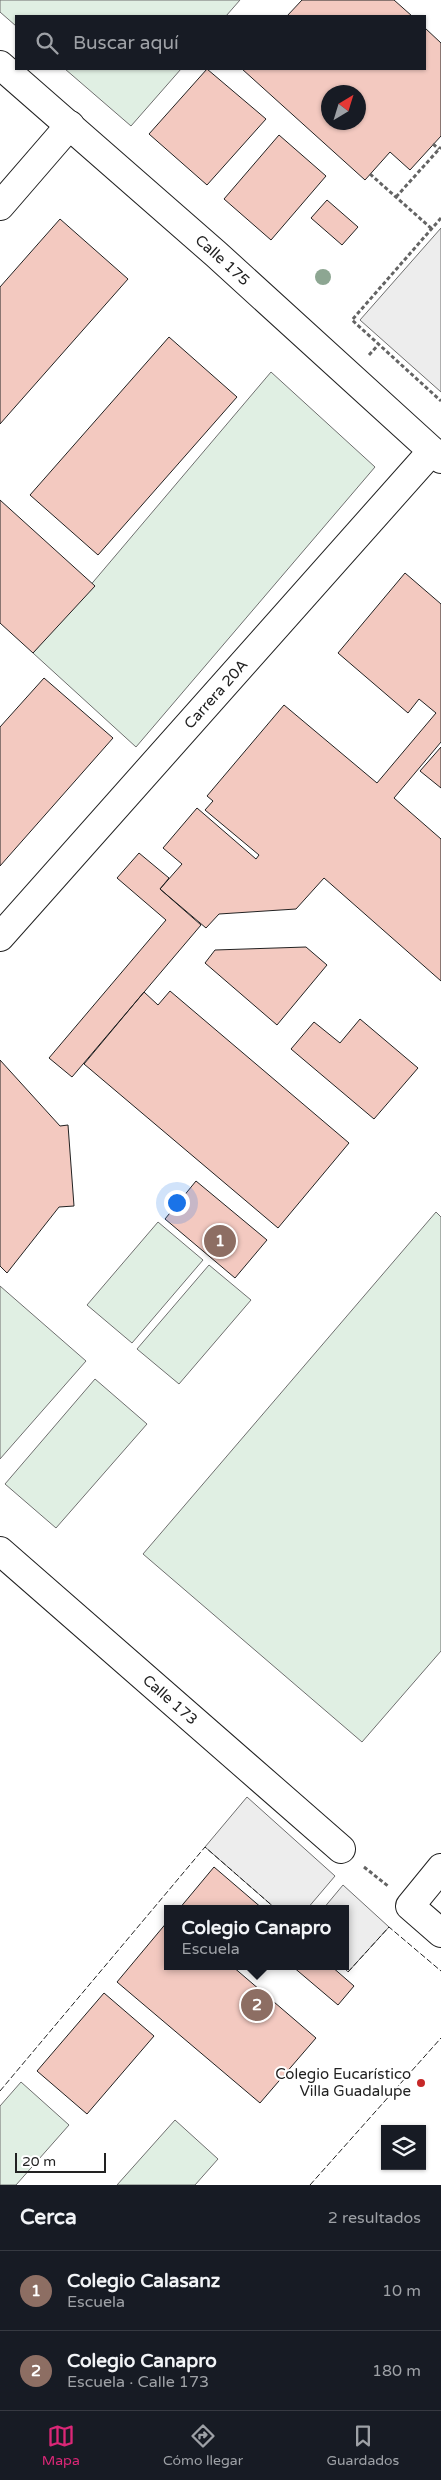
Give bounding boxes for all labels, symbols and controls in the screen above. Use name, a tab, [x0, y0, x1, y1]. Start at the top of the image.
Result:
search box	[15, 15, 426, 70]
icon: search	[33, 29, 61, 57]
text: Buscar aquí	[73, 32, 179, 54]
north arrow	[321, 85, 366, 130]
street label: Calle 175	[192, 231, 253, 289]
street label: Carrera 20A	[180, 656, 251, 733]
your location	[164, 1190, 190, 1216]
pin: 1	[204, 1222, 236, 1260]
street label: Calle 173	[139, 1671, 201, 1729]
popup	[164, 1905, 349, 1970]
text: Colegio Canapro	[182, 1917, 331, 1939]
text: Escuela	[182, 1939, 240, 1959]
pin: 2	[241, 1986, 273, 2024]
place label: Colegio Eucarístico Villa Guadalupe	[275, 2065, 411, 2100]
marker: Colegio Eucarístico Villa Guadalupe	[415, 2077, 427, 2089]
map controls	[381, 2125, 426, 2170]
button: layers	[381, 2125, 426, 2170]
scale bar	[15, 2150, 106, 2173]
text: 20 m	[22, 2153, 56, 2170]
text: Cerca	[20, 2205, 77, 2230]
text: 2 resultados	[328, 2208, 421, 2228]
text: Colegio Calasanz	[67, 2270, 220, 2292]
text: 1	[31, 2281, 41, 2301]
text: 10 m	[382, 2281, 421, 2301]
text: Escuela	[67, 2292, 125, 2312]
text: Colegio Canapro	[67, 2350, 217, 2372]
text: 2	[31, 2361, 41, 2381]
text: 180 m	[372, 2361, 421, 2381]
text: Escuela · Calle 173	[67, 2372, 209, 2392]
tab: Mapa	[42, 2422, 80, 2469]
tab: Cómo llegar	[163, 2422, 243, 2469]
tab: Guardados	[326, 2422, 399, 2469]

